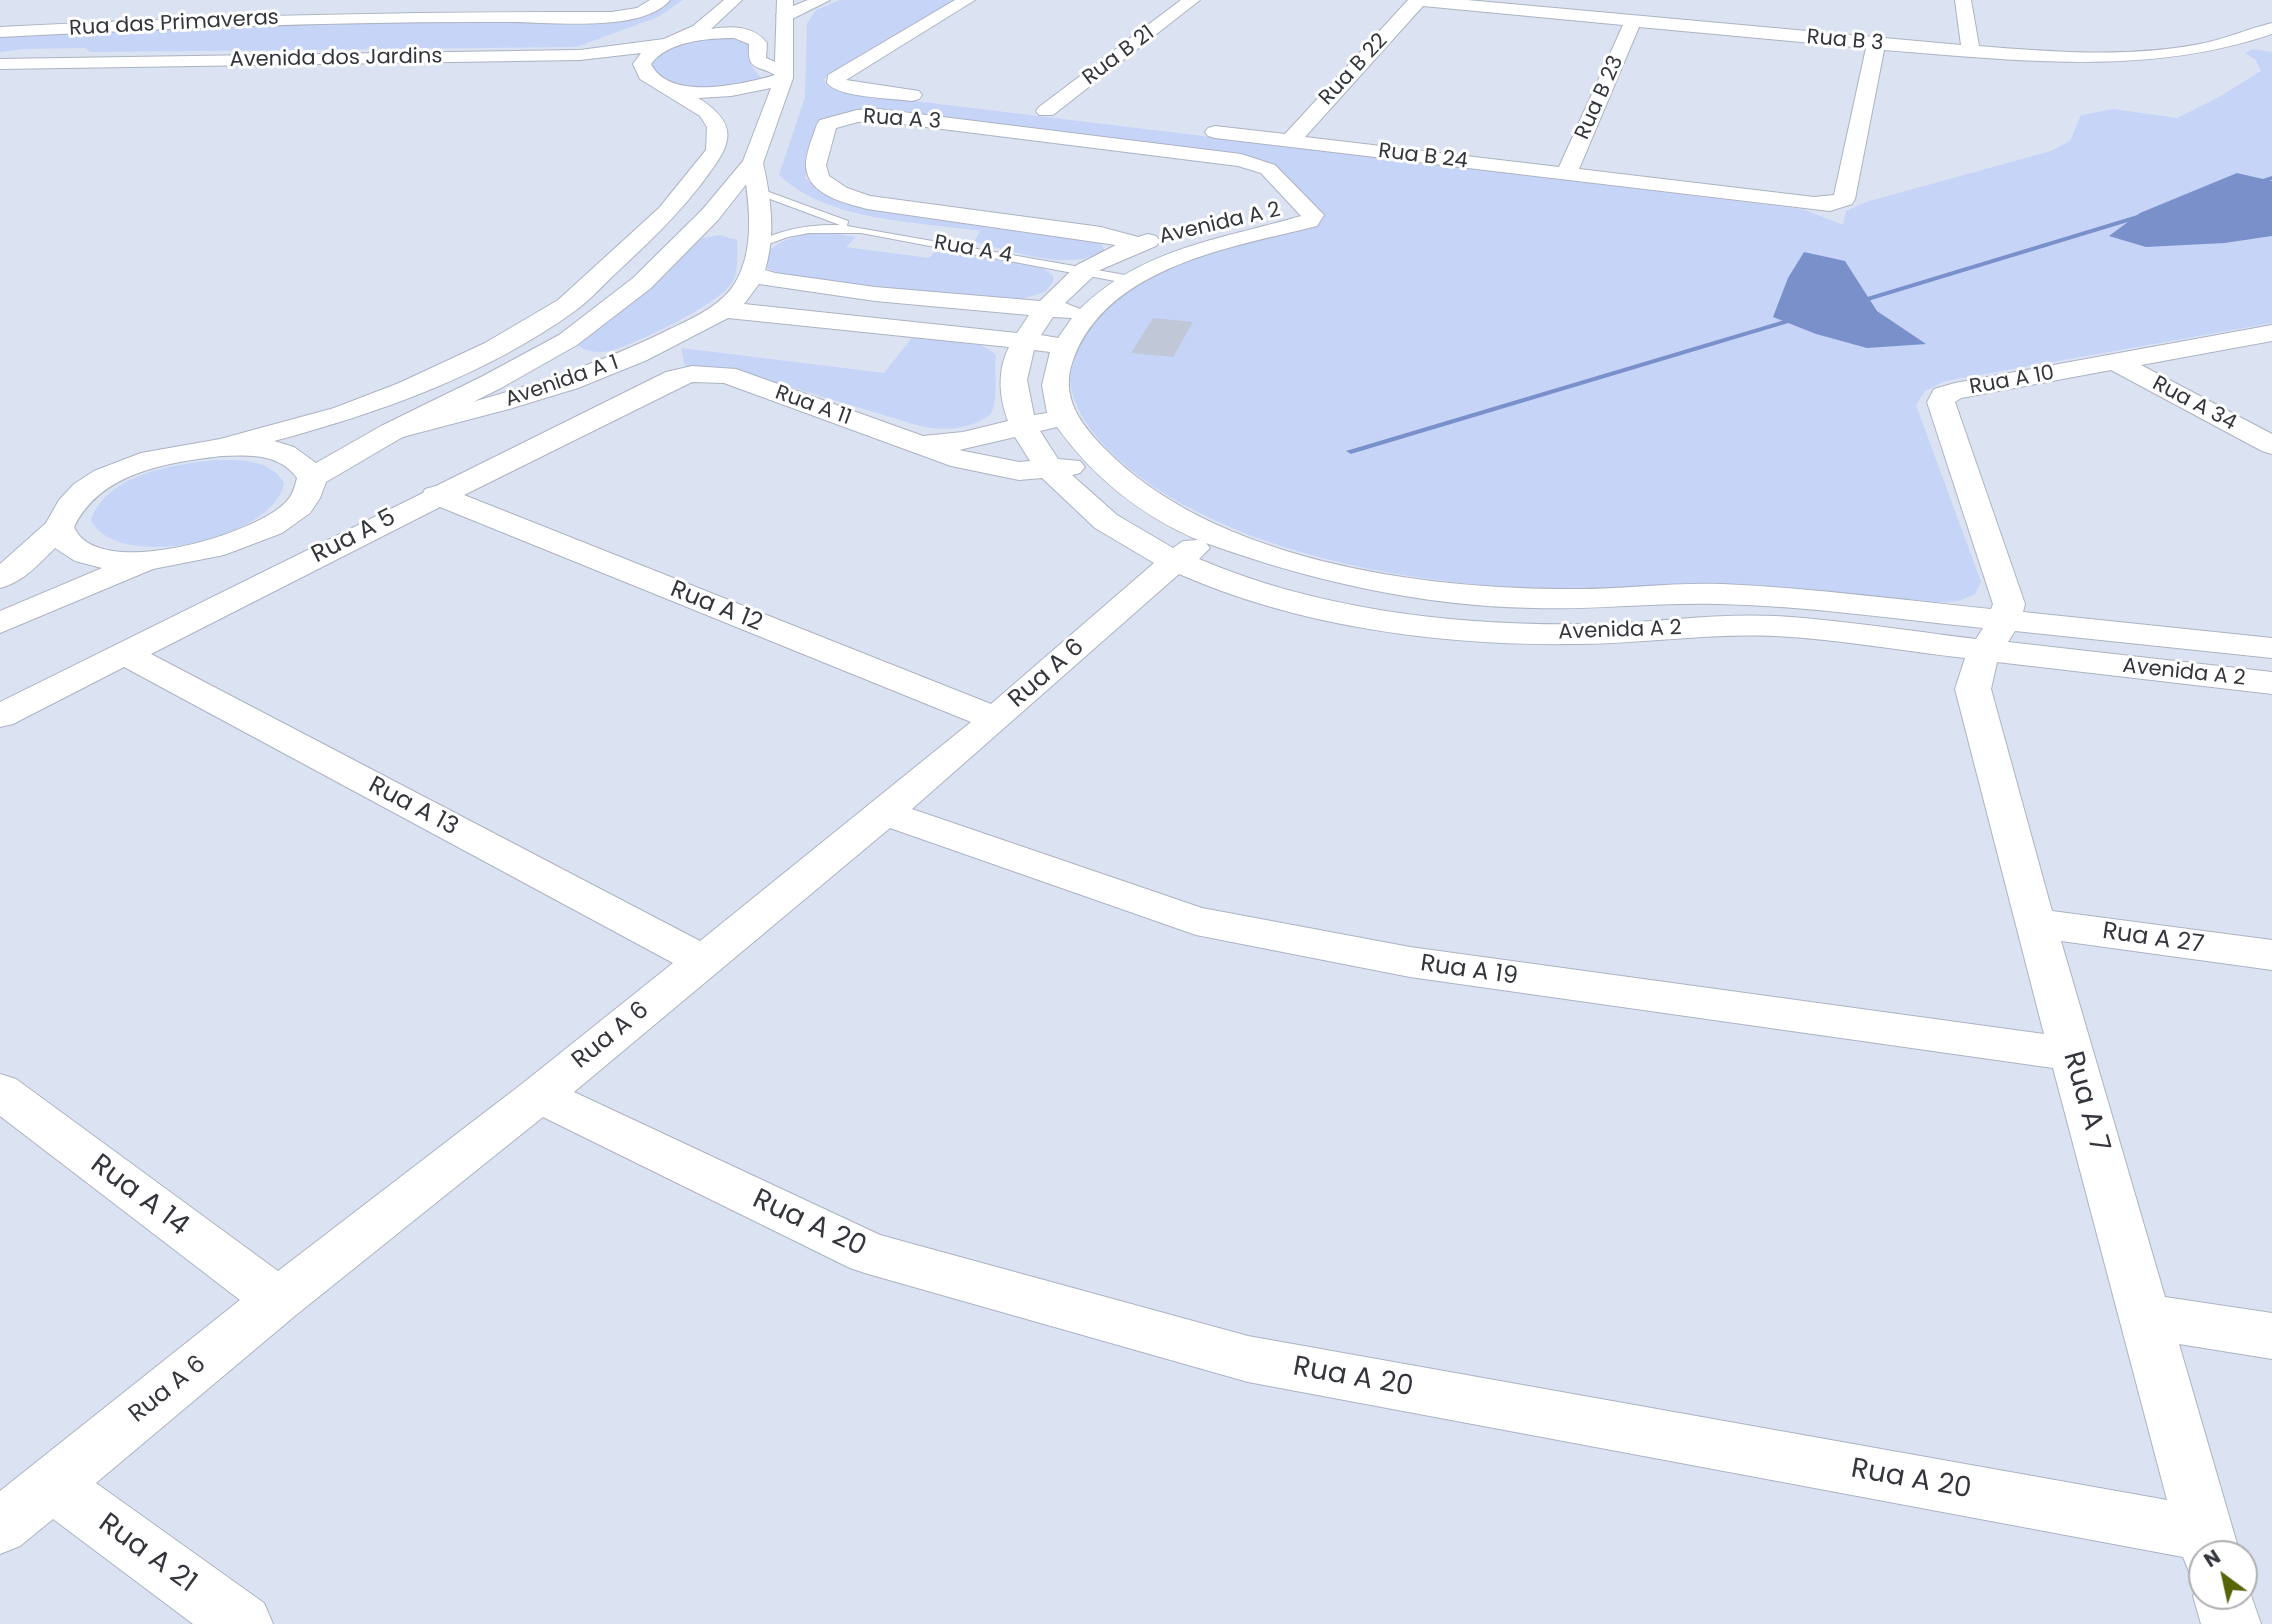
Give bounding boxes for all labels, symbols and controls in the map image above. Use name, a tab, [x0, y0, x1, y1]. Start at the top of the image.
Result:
street label: Rua das Primaveras	[69, 6, 279, 42]
street label: Rua B 21	[1078, 21, 1160, 91]
street label: Rua B 3	[1806, 25, 1884, 57]
street label: Rua B 22	[1315, 29, 1393, 111]
street label: Avenida dos Jardins	[229, 45, 443, 73]
street label: Rua B 23	[1570, 52, 1630, 144]
street label: Rua A 3	[862, 105, 942, 135]
street label: Rua B 24	[1377, 139, 1469, 175]
street label: Avenida A 2	[1157, 198, 1283, 250]
street label: Rua A 4	[932, 231, 1014, 269]
street label: Avenida A 1	[502, 351, 622, 413]
street label: Rua A 10	[1968, 361, 2056, 401]
street label: Rua A 34	[2148, 371, 2240, 437]
street label: Rua A 11	[771, 381, 855, 431]
street label: Rua A 5	[307, 504, 401, 570]
street label: Rua A 12	[666, 576, 766, 638]
street label: Avenida A 2	[1558, 616, 1682, 646]
street label: Rua A 6	[1003, 633, 1091, 715]
street label: Avenida A 2	[2121, 654, 2247, 692]
street label: Rua A 13	[363, 772, 463, 842]
street label: Rua A 27	[2100, 918, 2206, 960]
street label: Rua A 19	[1418, 950, 1520, 992]
street label: Rua A 6	[567, 996, 655, 1076]
street label: Rua A 7	[2055, 1048, 2115, 1156]
street label: Rua A 14	[83, 1148, 195, 1244]
street label: Rua A 20	[747, 1183, 871, 1265]
street label: Rua A 6	[124, 1350, 212, 1430]
street label: Rua A 20	[1290, 1351, 1416, 1405]
street label: Rua A 20	[1848, 1453, 1974, 1507]
street label: Rua A 21	[92, 1507, 202, 1601]
north arrow	[2188, 1540, 2258, 1610]
text: N	[2199, 1543, 2226, 1574]

